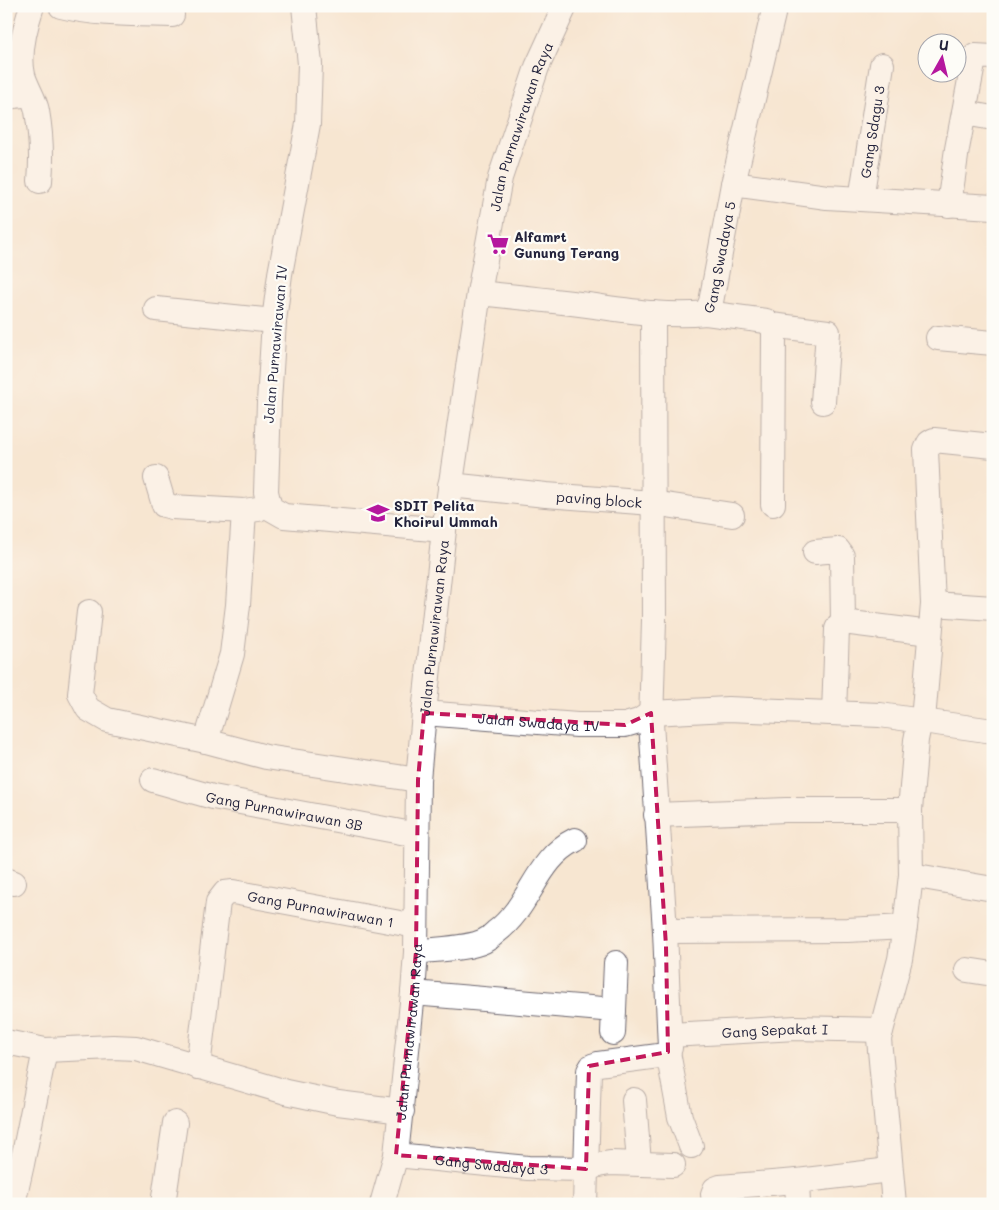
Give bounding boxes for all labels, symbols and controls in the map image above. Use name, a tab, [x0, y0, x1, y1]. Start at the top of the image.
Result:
north arrow	[916, 32, 966, 82]
text: U	[938, 35, 950, 55]
street label: Jalan Purnawirawan Raya	[485, 39, 557, 213]
street label: Gang Sdagu 3	[855, 84, 888, 179]
street label: Gang Swadaya 5	[698, 200, 739, 316]
place label: Alfamrt Gunung Terang	[514, 227, 619, 262]
supermarket icon: Alfamrt Gunung Terang	[485, 231, 511, 257]
street label: Jalan Purnawirawan IV	[259, 264, 291, 424]
street label: paving block	[556, 486, 643, 512]
place label: SDIT Pelita Khoirul Ummah	[394, 496, 498, 531]
school or university icon: SDIT Pelita Khoirul Ummah	[365, 500, 391, 526]
street label: Jalan Purnawirawan Raya	[414, 539, 452, 717]
street label: Jalan Swadaya IV	[477, 708, 599, 735]
street label: Gang Purnawirawan 3B	[204, 786, 364, 834]
street label: Gang Purnawirawan 1	[246, 885, 395, 931]
street label: Jalan Purnawirawan Raya	[390, 943, 426, 1121]
street label: Gang Sepakat I	[721, 1018, 828, 1042]
street label: Gang Swadaya 3	[434, 1149, 548, 1178]

